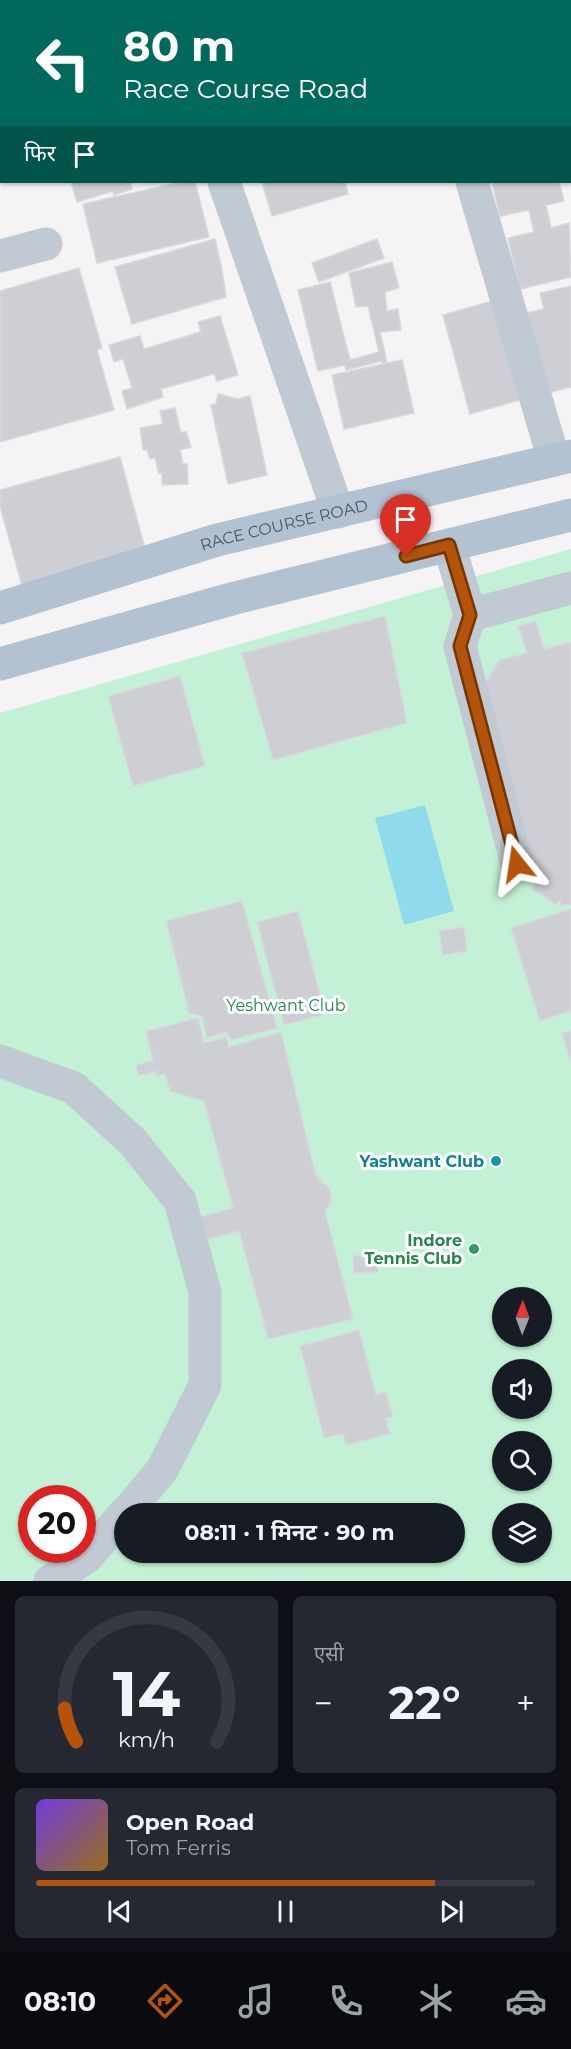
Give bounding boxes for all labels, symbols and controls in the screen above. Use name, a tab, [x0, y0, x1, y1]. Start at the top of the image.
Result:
text: 80 m	[123, 20, 235, 72]
icon: left	[24, 24, 102, 102]
text: Race Course Road	[123, 72, 368, 105]
icon: arrive	[68, 138, 101, 171]
text: फिर	[24, 140, 56, 167]
pin	[380, 494, 431, 556]
street label: RACE COURSE ROAD	[198, 495, 370, 554]
icon: arrive	[389, 503, 422, 536]
position arrow	[485, 832, 549, 896]
park label: Yeshwant Club	[226, 996, 346, 1015]
place label: Yashwant Club	[358, 1152, 484, 1171]
marker: Yashwant Club	[489, 1154, 503, 1168]
place label: Indore Tennis Club	[365, 1231, 462, 1268]
marker: Indore Tennis Club	[467, 1242, 481, 1256]
north arrow	[492, 1287, 552, 1347]
map controls	[492, 1287, 552, 1563]
button: sound	[492, 1359, 552, 1419]
button: search	[492, 1431, 552, 1491]
speed limit sign: 20	[18, 1485, 96, 1563]
button: layers	[492, 1503, 552, 1563]
text: 08:11 · 1 मिनट · 90 m	[185, 1519, 394, 1546]
text: एसी	[314, 1642, 344, 1666]
text: 14	[113, 1656, 180, 1732]
text: 22°	[389, 1675, 460, 1730]
text: −	[314, 1683, 333, 1723]
text: +	[516, 1683, 535, 1723]
text: km/h	[118, 1726, 175, 1752]
text: Open Road	[126, 1809, 254, 1836]
text: Tom Ferris	[126, 1836, 231, 1860]
icon: previous	[103, 1895, 136, 1928]
icon: pause	[269, 1895, 302, 1928]
icon: next	[435, 1895, 468, 1928]
icon: directions	[144, 1980, 186, 2022]
icon: music	[235, 1980, 277, 2022]
icon: phone	[325, 1980, 367, 2022]
icon: climate	[415, 1980, 457, 2022]
icon: car	[505, 1980, 547, 2022]
text: 08:10	[24, 1985, 96, 2018]

